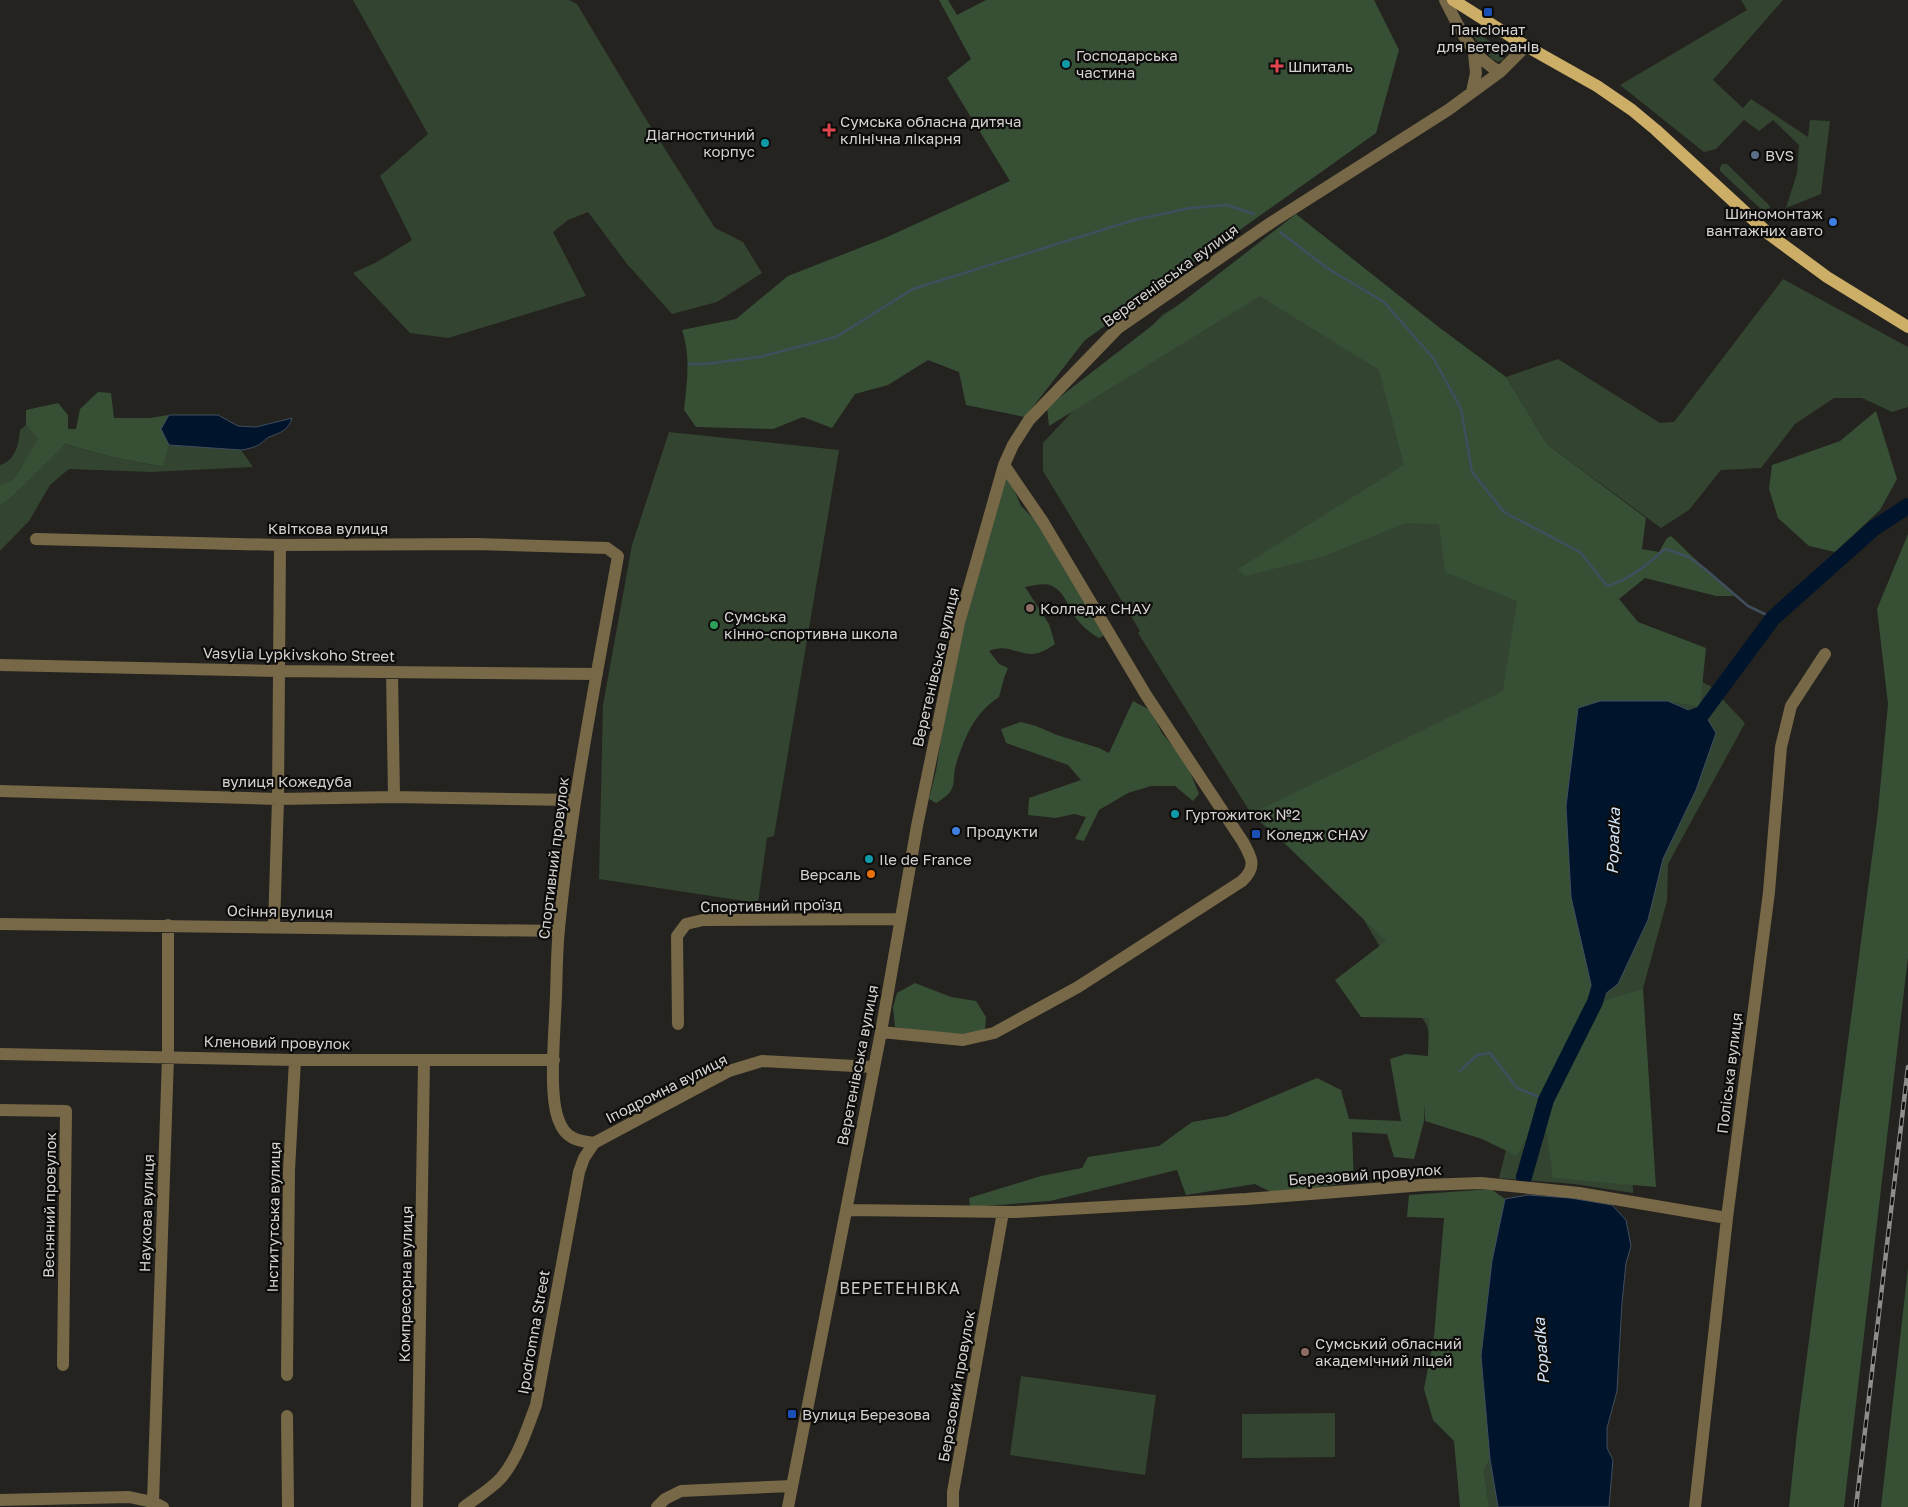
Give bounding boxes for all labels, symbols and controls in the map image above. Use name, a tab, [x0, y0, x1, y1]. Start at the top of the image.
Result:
marker: Пансіонат для ветеранів	[1482, 6, 1494, 18]
place label: Пансіонат для ветеранів	[1437, 20, 1539, 55]
place label: Господарська частина	[1076, 46, 1178, 81]
place label: Шпиталь	[1288, 57, 1353, 75]
marker: Господарська частина	[1060, 58, 1072, 70]
marker: Шпиталь	[1270, 59, 1284, 73]
place label: Сумська обласна дитяча клінічна лікарня	[840, 112, 1022, 147]
marker: Сумська обласна дитяча клінічна лікарня	[822, 123, 836, 137]
place label: Діагностичний корпус	[646, 125, 755, 160]
marker: Діагностичний корпус	[759, 137, 771, 149]
place label: BVS	[1765, 146, 1794, 164]
marker: BVS	[1749, 149, 1761, 161]
place label: Шиномонтаж вантажних авто	[1706, 204, 1823, 239]
marker: Шиномонтаж вантажних авто	[1827, 216, 1839, 228]
street label: Веретенівська вулиця	[1099, 220, 1241, 330]
street label: Квіткова вулиця	[268, 519, 388, 537]
street label: Веретенівська вулиця	[908, 586, 962, 748]
place label: Колледж СНАУ	[1040, 599, 1151, 617]
marker: Колледж СНАУ	[1024, 602, 1036, 614]
place label: Сумська кінно-спортивна школа	[724, 607, 898, 642]
marker: Сумська кінно-спортивна школа	[708, 619, 720, 631]
street label: Vasylia Lypkivskoho Street	[203, 643, 395, 665]
street label: вулиця Кожедуба	[222, 772, 352, 790]
street label: Спортивний провулок	[534, 775, 572, 940]
place label: Гуртожиток №2	[1185, 805, 1300, 823]
water label: Popadka	[1602, 806, 1624, 875]
marker: Гуртожиток №2	[1169, 808, 1181, 820]
place label: Продукти	[966, 822, 1038, 840]
marker: Продукти	[950, 825, 962, 837]
place label: Коледж СНАУ	[1266, 825, 1368, 843]
marker: Коледж СНАУ	[1250, 828, 1262, 840]
place label: Ile de France	[879, 850, 972, 868]
marker: Ile de France	[863, 853, 875, 865]
place label: Версаль	[800, 865, 861, 883]
marker: Версаль	[865, 868, 877, 880]
street label: Спортивний проїзд	[700, 895, 842, 915]
street label: Осіння вулиця	[227, 901, 333, 921]
street label: Веретенівська вулиця	[833, 983, 881, 1147]
street label: Поліська вулиця	[1713, 1011, 1745, 1135]
street label: Кленовий провулок	[203, 1032, 351, 1052]
street label: Іподромна вулиця	[602, 1050, 730, 1126]
street label: Весняний провулок	[39, 1132, 59, 1278]
street label: Інститутська вулиця	[263, 1141, 283, 1293]
street label: Наукова вулиця	[135, 1154, 157, 1272]
street label: Березовий провулок	[1288, 1160, 1443, 1188]
street label: Компресорна вулиця	[395, 1205, 415, 1363]
street label: Ipodromna Street	[513, 1268, 553, 1396]
district label: ВЕРЕТЕНІВКА	[839, 1278, 961, 1298]
street label: Березовий провулок	[934, 1308, 978, 1463]
water label: Popadka	[1529, 1316, 1553, 1385]
place label: Сумський обласний академічний ліцей	[1315, 1334, 1462, 1369]
marker: Сумський обласний академічний ліцей	[1299, 1346, 1311, 1358]
place label: Вулиця Березова	[802, 1405, 930, 1423]
marker: Вулиця Березова	[786, 1408, 798, 1420]

